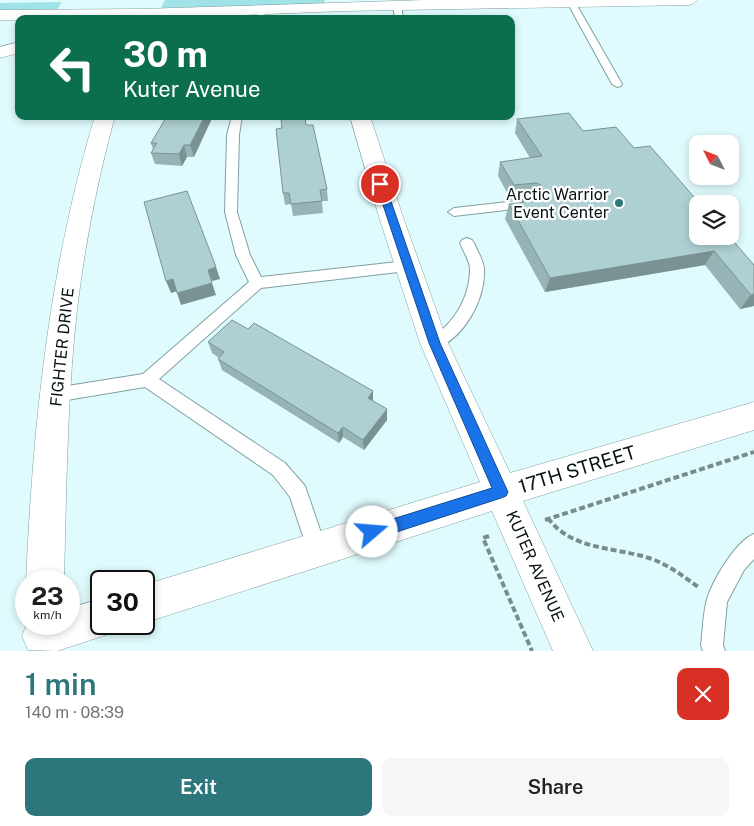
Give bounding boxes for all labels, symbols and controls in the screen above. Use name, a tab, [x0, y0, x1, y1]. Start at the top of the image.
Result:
text: 30 m	[123, 34, 208, 75]
icon: left	[40, 35, 105, 100]
text: Kuter Avenue	[123, 76, 260, 102]
north arrow	[689, 135, 739, 185]
map controls	[689, 135, 739, 245]
pin	[359, 163, 401, 205]
icon: arrive	[366, 170, 394, 198]
place label: Arctic Warrior Event Center	[506, 185, 609, 222]
button: layers	[689, 195, 739, 245]
marker: Arctic Warrior Event Center	[613, 197, 625, 209]
street label: FIGHTER DRIVE	[46, 287, 78, 407]
street label: 17TH STREET	[516, 441, 638, 497]
position arrow	[345, 505, 397, 557]
street label: KUTER AVENUE	[502, 508, 568, 624]
speed limit sign: 30	[90, 570, 155, 635]
text: 23	[31, 581, 64, 611]
text: km/h	[33, 608, 62, 622]
text: 1 min	[25, 666, 96, 702]
button: close	[677, 668, 729, 720]
text: 140 m · 08:39	[25, 703, 124, 722]
button: Exit	[25, 758, 372, 816]
button: Share	[382, 758, 729, 816]

